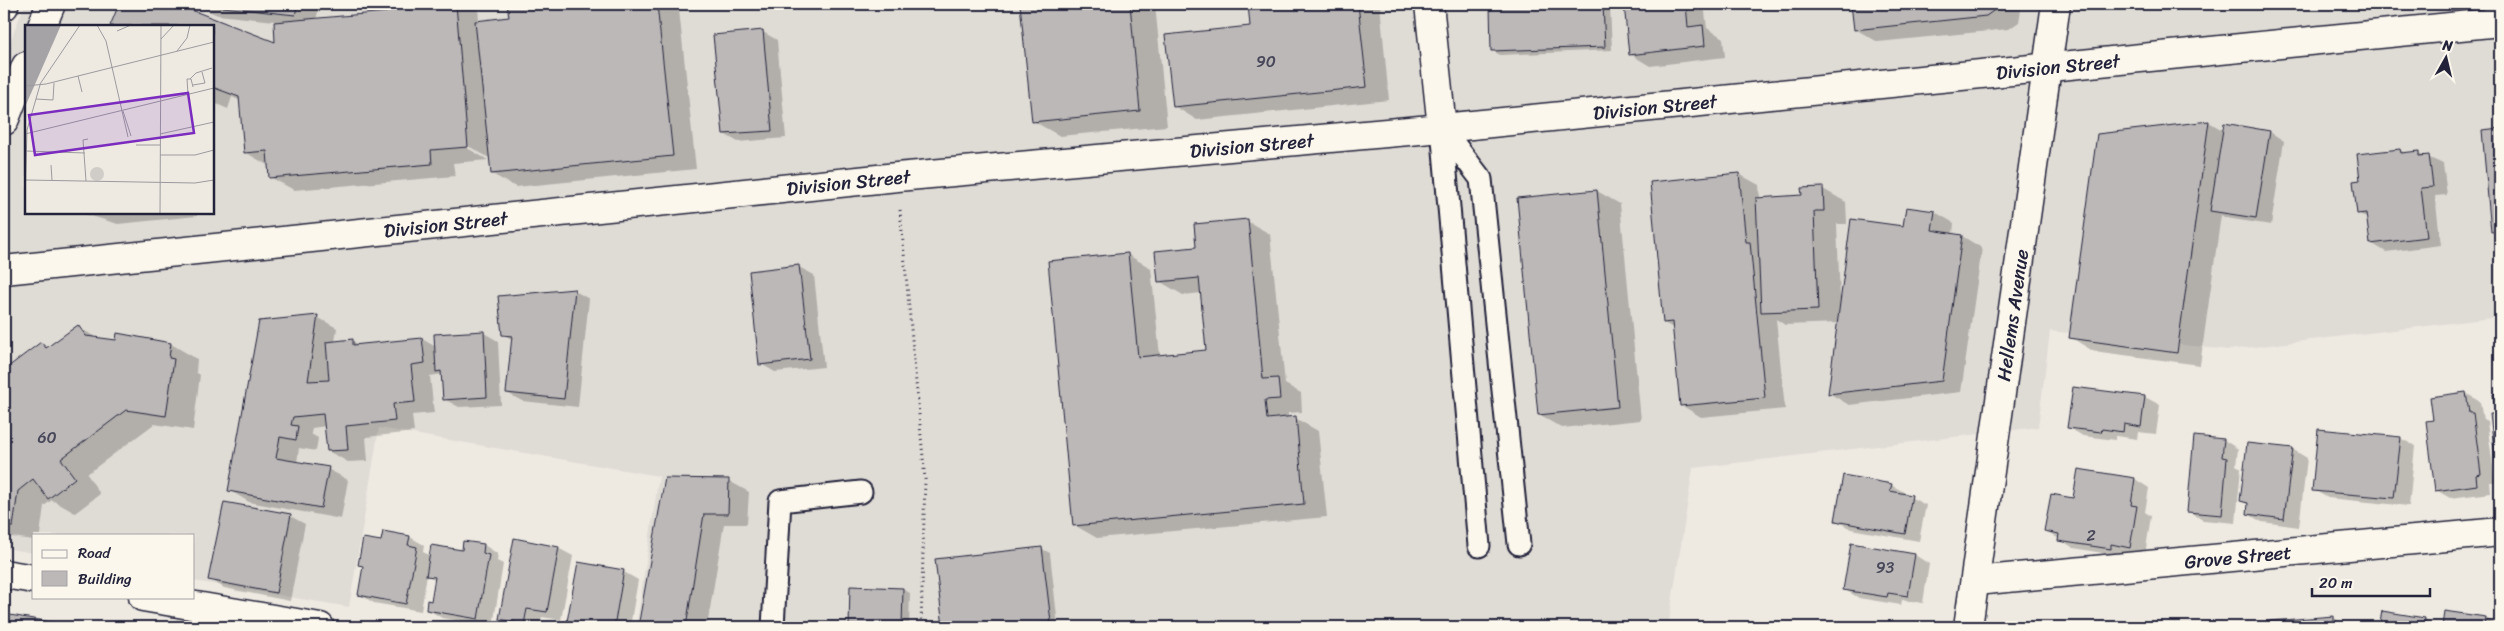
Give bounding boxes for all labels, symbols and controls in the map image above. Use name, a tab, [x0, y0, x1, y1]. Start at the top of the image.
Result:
inset map	[25, 25, 214, 214]
north arrow	[2422, 32, 2472, 82]
text: N	[2440, 32, 2455, 59]
street label: Division Street	[1994, 44, 2123, 89]
house number: 90	[1256, 47, 1276, 76]
street label: Division Street	[1591, 84, 1720, 130]
street label: Division Street	[1188, 123, 1316, 168]
street label: Division Street	[785, 160, 913, 205]
street label: Division Street	[382, 202, 511, 247]
street label: Hellems Avenue	[1987, 247, 2038, 383]
house number: 60	[37, 423, 57, 452]
house number: 2	[2086, 521, 2096, 550]
legend	[32, 534, 195, 598]
street label: Grove Street	[2183, 536, 2293, 578]
text: Road	[78, 540, 111, 566]
house number: 93	[1876, 553, 1895, 582]
text: Building	[78, 566, 132, 592]
scale bar	[2312, 566, 2429, 598]
text: 20 m	[2319, 570, 2353, 596]

